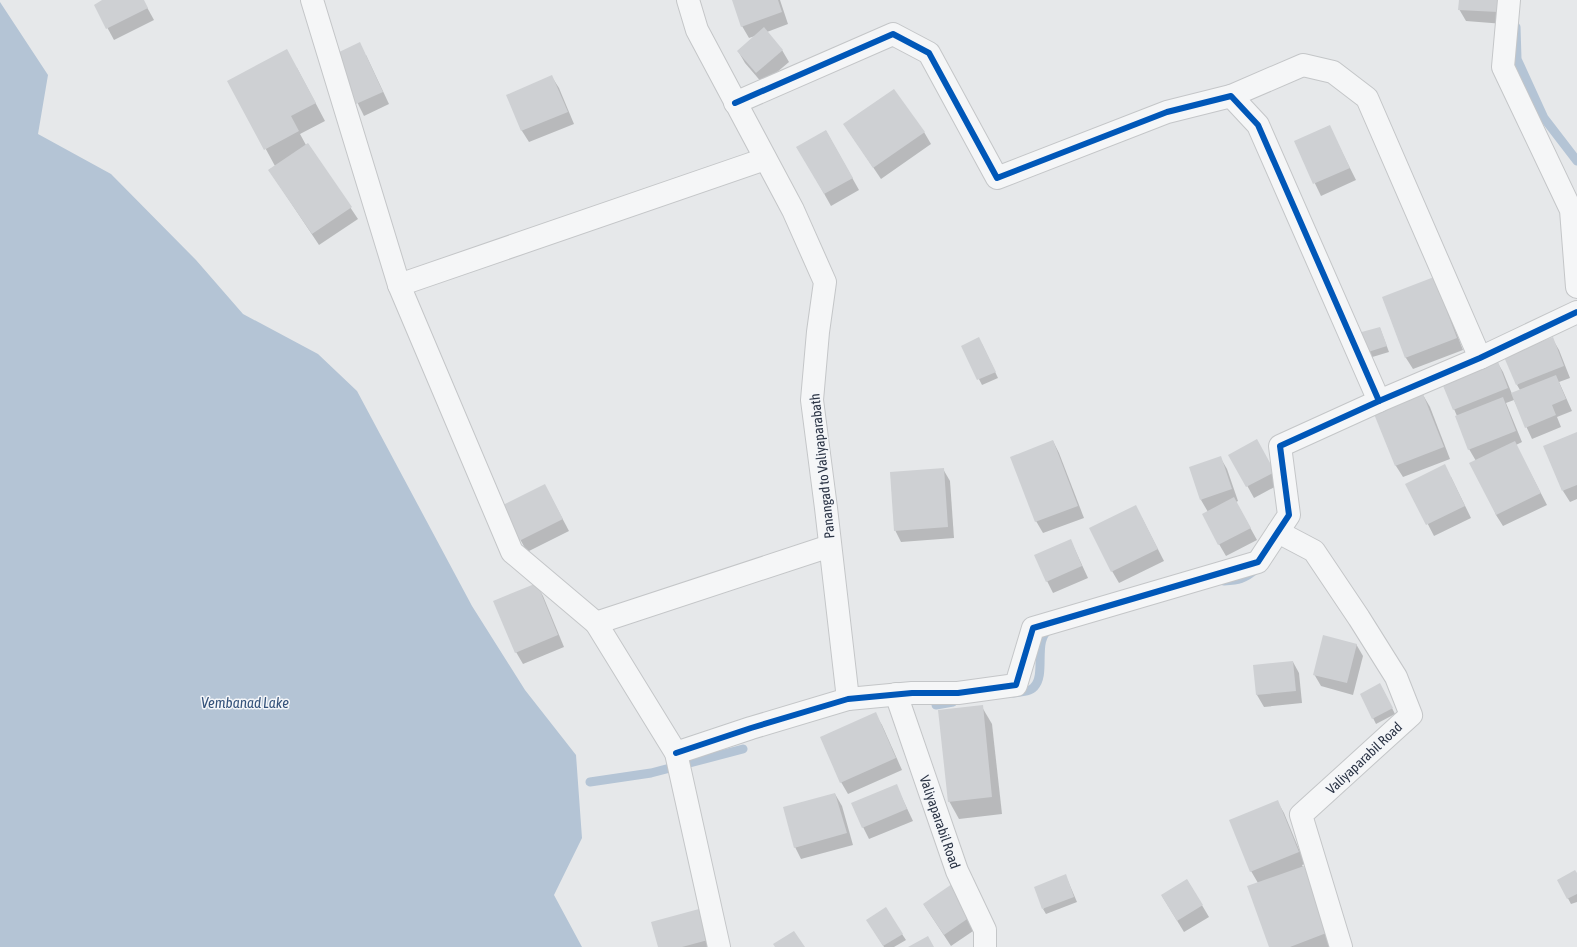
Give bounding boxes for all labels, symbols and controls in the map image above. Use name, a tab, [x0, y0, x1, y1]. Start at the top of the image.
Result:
street label: Panangad to Valiyaparabath	[806, 393, 838, 539]
water label: Vembanad Lake	[201, 694, 289, 711]
street label: Valiyaparabil Road	[1323, 719, 1405, 797]
street label: Valiyaparabil Road	[917, 773, 963, 871]

